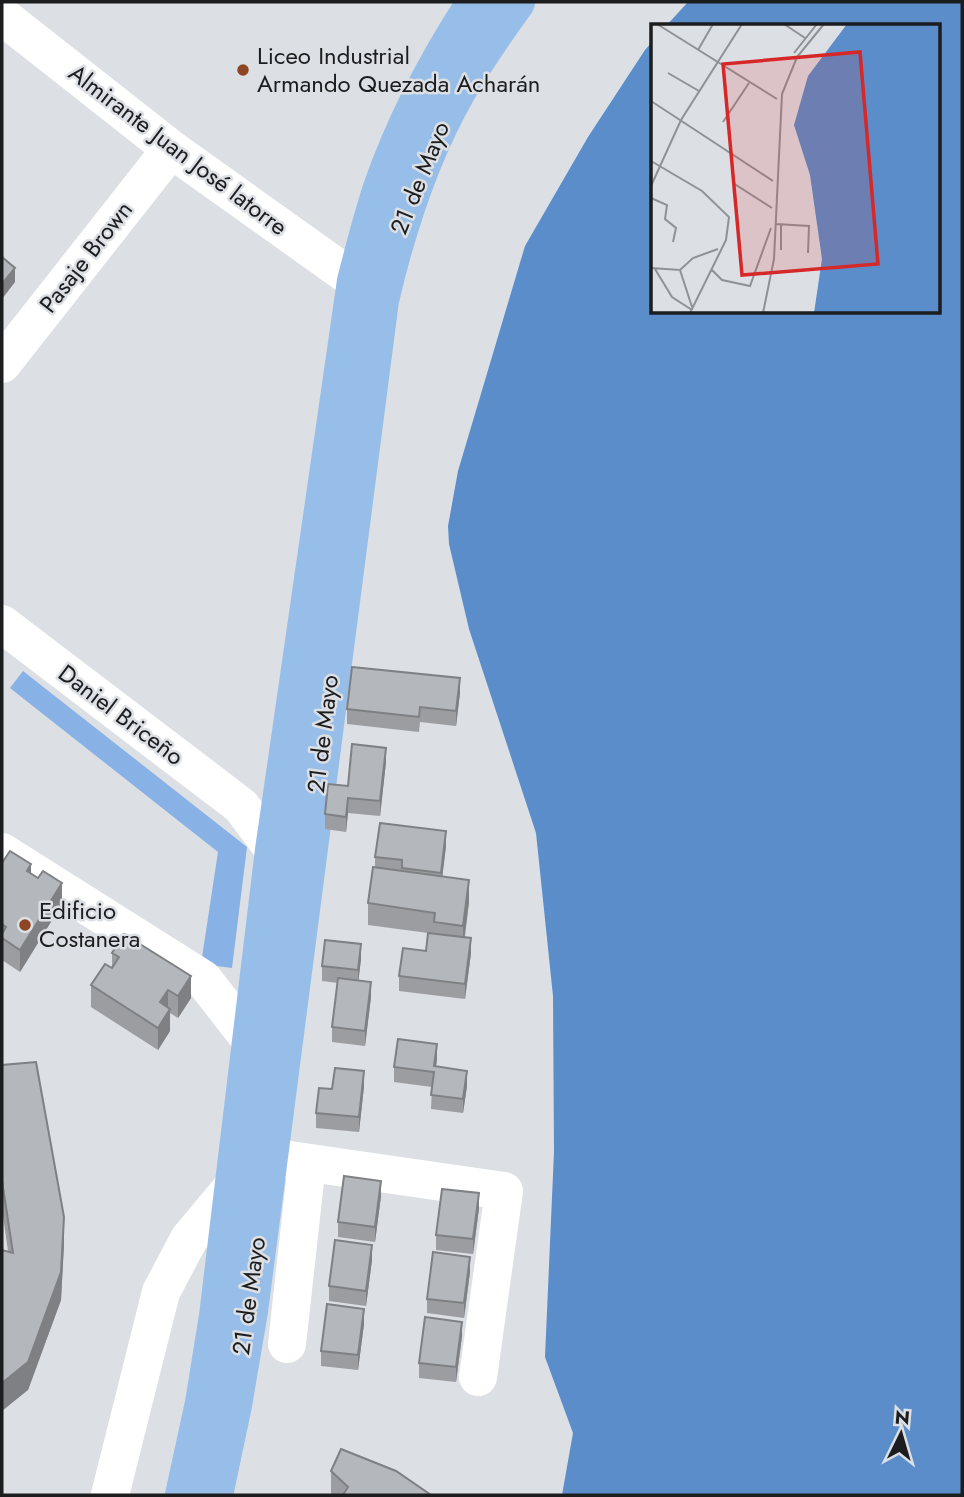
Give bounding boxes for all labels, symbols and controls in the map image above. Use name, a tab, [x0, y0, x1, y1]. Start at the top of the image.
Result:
inset map	[651, 24, 940, 313]
place label: Liceo Industrial Armando Quezada Acharán	[257, 38, 540, 101]
street label: Almirante Juan José latorre	[61, 56, 295, 244]
marker: Liceo Industrial Armando Quezada Acharán	[235, 62, 251, 78]
street label: 21 de Mayo	[381, 116, 458, 240]
street label: Pasaje Brown	[31, 193, 141, 320]
street label: Daniel Briceño	[51, 656, 191, 773]
street label: 21 de Mayo	[298, 673, 347, 795]
place label: Edificio Costanera	[39, 893, 140, 956]
marker: Edificio Costanera	[17, 917, 33, 933]
street label: 21 de Mayo	[223, 1235, 274, 1357]
north arrow	[866, 1399, 936, 1469]
text: N	[894, 1403, 911, 1432]

